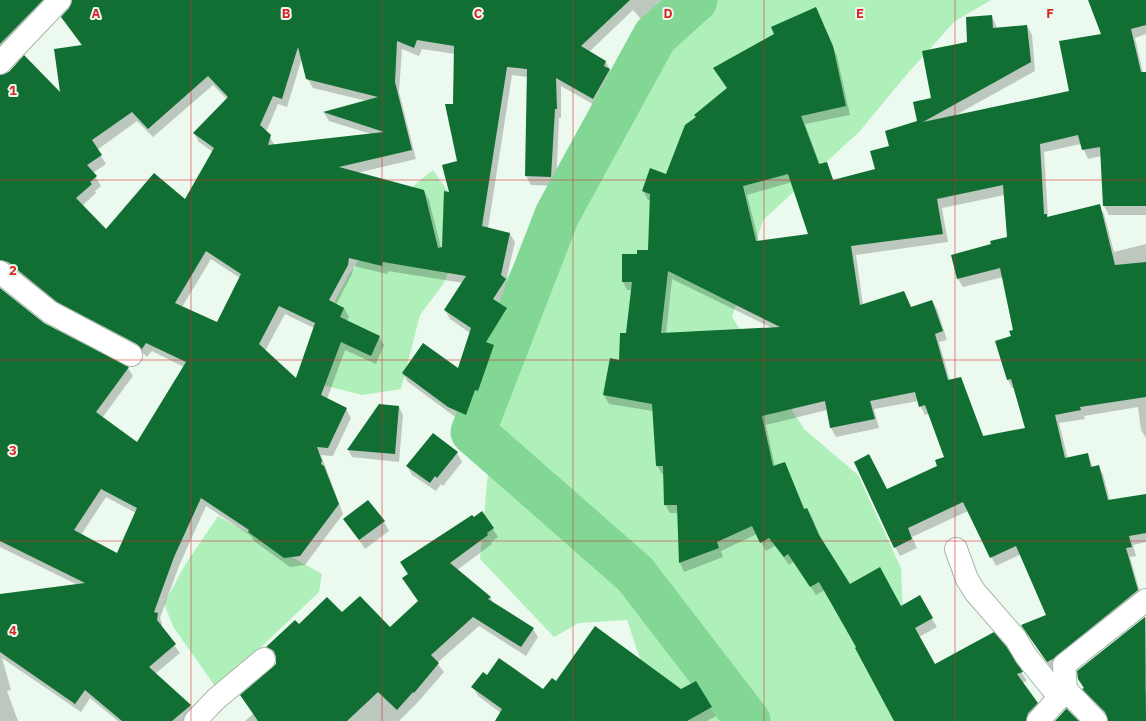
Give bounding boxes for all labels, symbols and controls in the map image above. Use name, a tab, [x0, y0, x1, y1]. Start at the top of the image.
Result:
text: A	[92, 5, 101, 22]
text: B	[282, 5, 291, 22]
text: C	[474, 5, 483, 22]
text: D	[663, 5, 673, 22]
text: E	[856, 5, 864, 22]
text: F	[1046, 5, 1054, 22]
text: 1	[9, 82, 17, 99]
text: 2	[9, 262, 17, 279]
text: 3	[9, 442, 17, 459]
text: 4	[9, 622, 17, 639]

